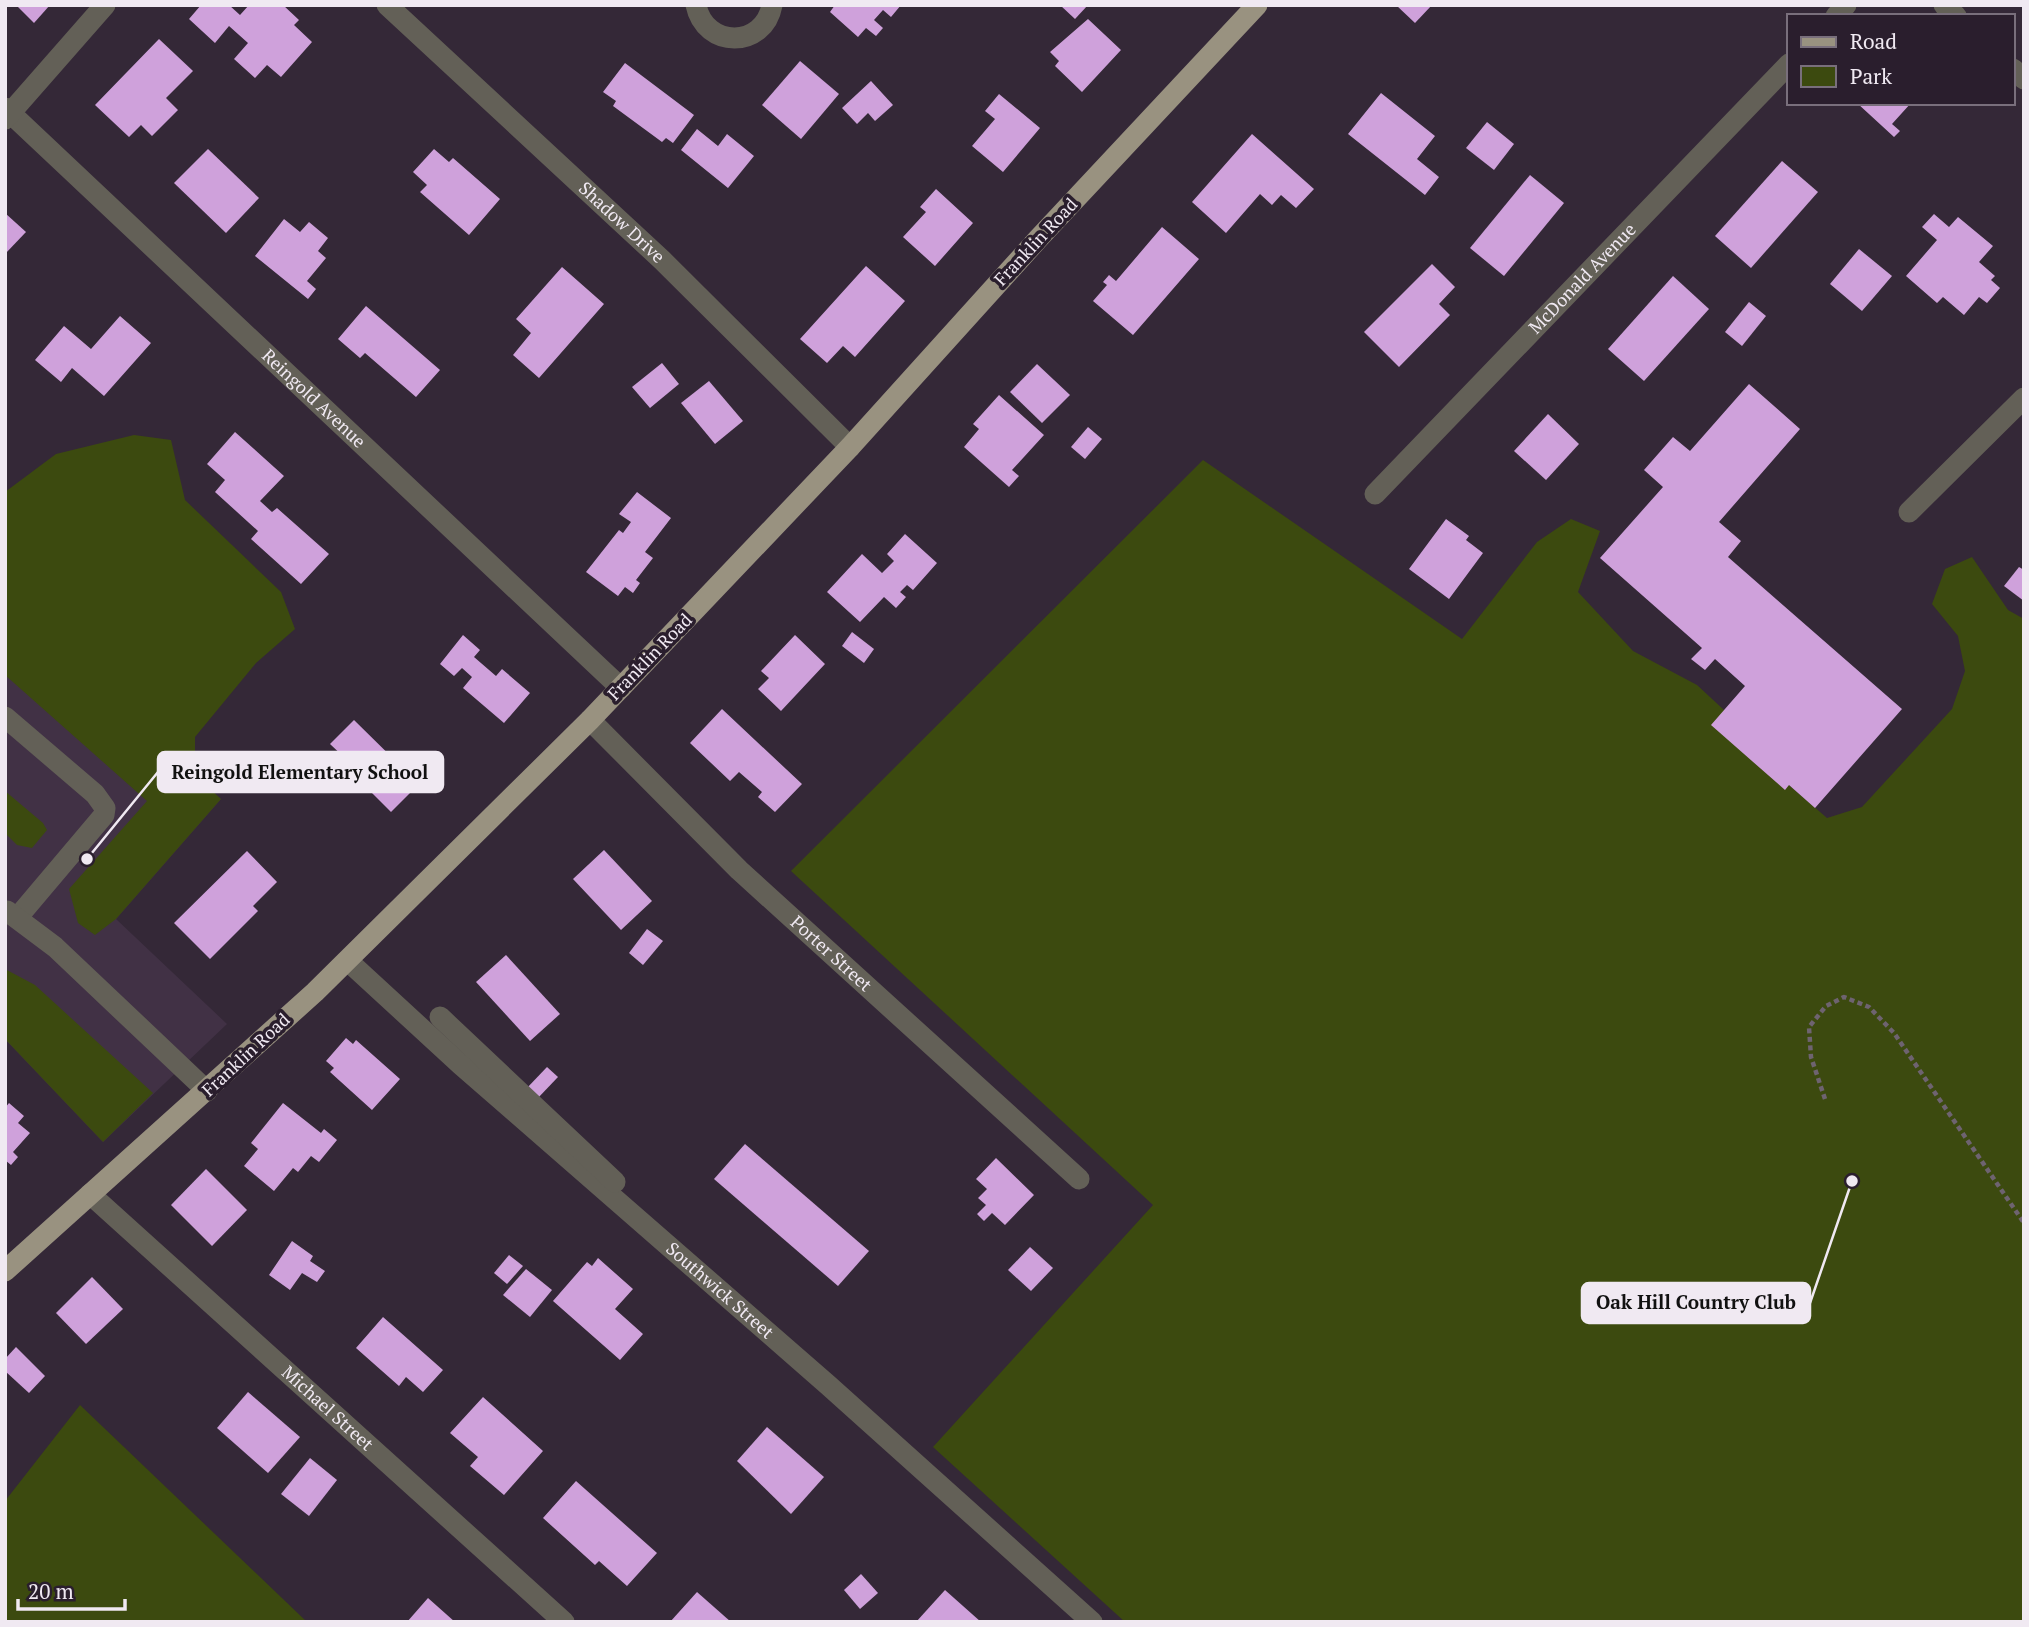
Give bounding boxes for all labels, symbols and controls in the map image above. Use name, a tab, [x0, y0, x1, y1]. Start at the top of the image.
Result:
legend	[1787, 14, 2015, 105]
text: Road	[1850, 27, 1897, 55]
text: Park	[1850, 62, 1892, 90]
street label: Shadow Drive	[574, 176, 671, 268]
street label: Franklin Road	[988, 192, 1082, 290]
street label: McDonald Avenue	[1523, 217, 1641, 338]
street label: Reingold Avenue	[257, 343, 371, 453]
street label: Franklin Road	[602, 608, 697, 705]
callout: Reingold Elementary School	[158, 752, 443, 792]
text: Reingold Elementary School	[172, 759, 428, 784]
street label: Porter Street	[786, 910, 878, 997]
street label: Franklin Road	[196, 1007, 294, 1101]
street label: Southwick Street	[661, 1236, 780, 1344]
callout: Oak Hill Country Club	[1582, 1283, 1810, 1323]
text: Oak Hill Country Club	[1596, 1289, 1796, 1314]
street label: Michael Street	[277, 1360, 380, 1456]
scale bar	[18, 1568, 124, 1612]
text: 20 m	[28, 1577, 74, 1605]

